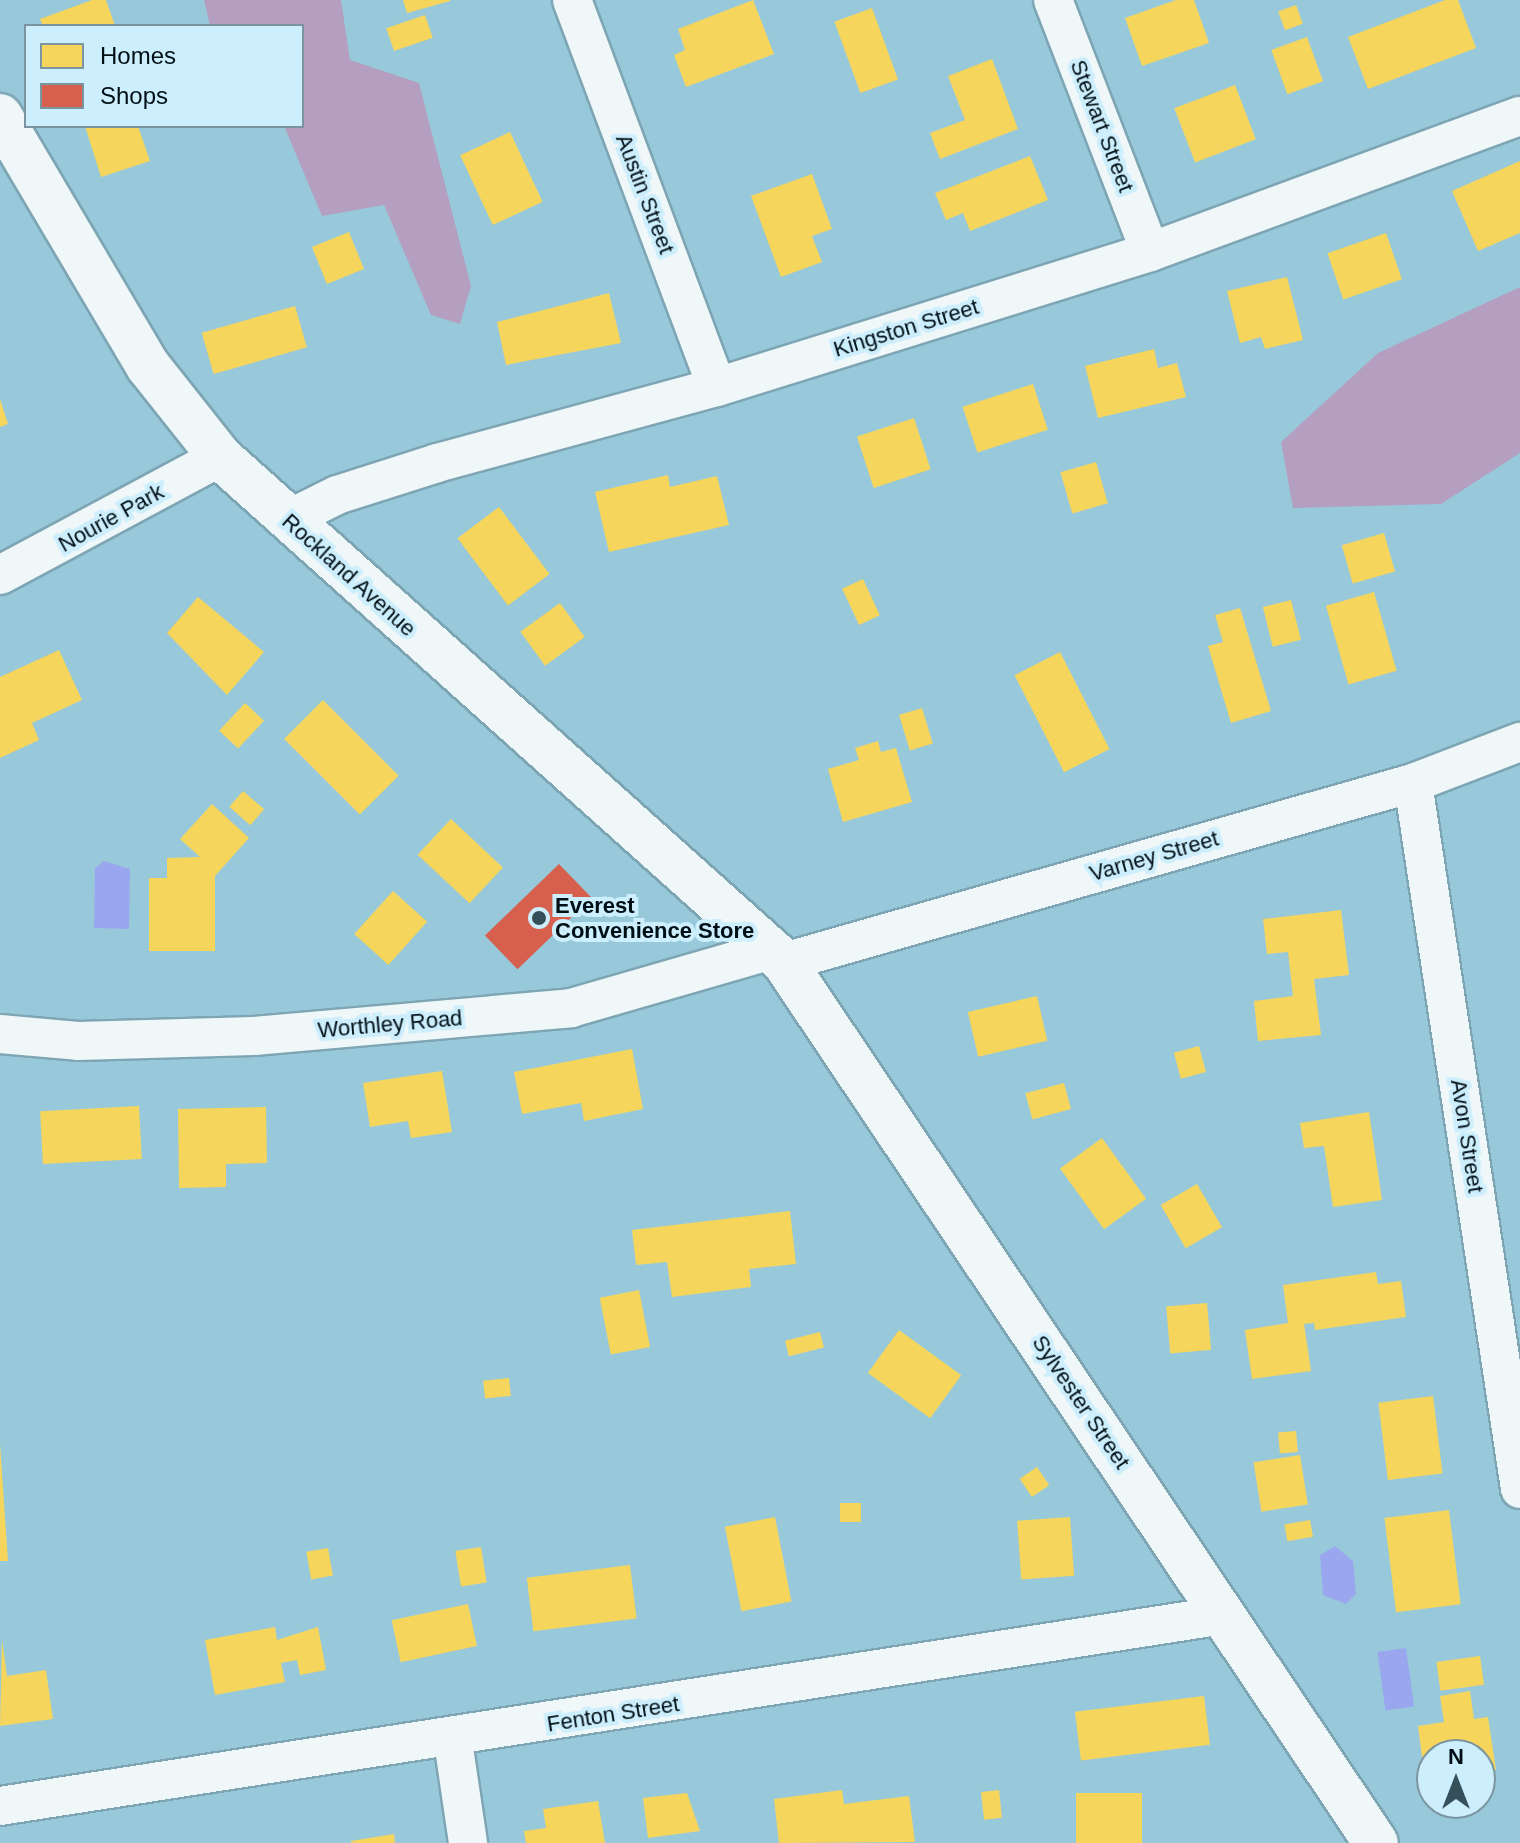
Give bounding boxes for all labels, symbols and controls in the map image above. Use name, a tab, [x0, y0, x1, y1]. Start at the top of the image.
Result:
legend	[24, 24, 304, 128]
text: Homes	[100, 42, 176, 69]
street label: Stewart Street	[1065, 56, 1139, 196]
text: Shops	[100, 82, 168, 109]
street label: Austin Street	[610, 130, 680, 258]
street label: Kingston Street	[830, 293, 982, 363]
street label: Nourie Park	[54, 478, 168, 558]
street label: Rockland Avenue	[276, 508, 422, 642]
street label: Varney Street	[1086, 825, 1222, 887]
place label: Everest Convenience Store	[555, 892, 754, 944]
marker: Everest Convenience Store	[530, 909, 548, 927]
street label: Worthley Road	[317, 1005, 463, 1043]
street label: Avon Street	[1445, 1077, 1489, 1195]
street label: Sylvester Street	[1027, 1330, 1135, 1474]
street label: Fenton Street	[545, 1691, 681, 1737]
north arrow	[1416, 1739, 1496, 1819]
text: N	[1448, 1744, 1464, 1769]

